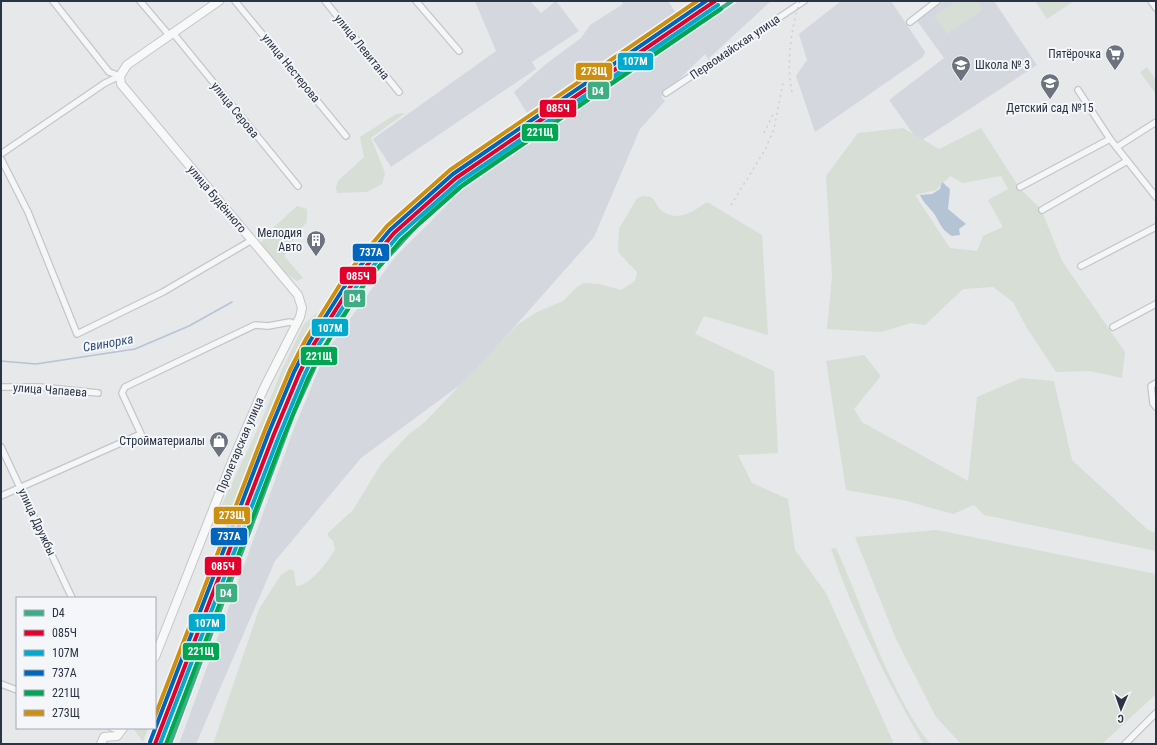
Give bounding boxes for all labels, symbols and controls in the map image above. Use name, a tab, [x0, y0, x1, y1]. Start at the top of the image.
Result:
street label: улица Левитана	[332, 12, 393, 83]
street label: Первомайская улица	[687, 12, 783, 82]
street label: улица Нестерова	[259, 31, 323, 105]
supermarket icon: Пятёрочка	[1104, 43, 1126, 71]
place label: Пятёрочка	[1048, 47, 1101, 61]
line badge: 107М	[617, 52, 654, 71]
school or university icon: Школа № 3	[950, 54, 972, 82]
text: 107М	[622, 55, 648, 68]
place label: Школа № 3	[975, 58, 1030, 72]
line badge: 273Щ	[575, 62, 613, 81]
text: 273Щ	[581, 65, 607, 78]
school or university icon: Детский сад №15	[1039, 72, 1061, 100]
street label: улица Серова	[208, 79, 262, 141]
line badge: D4	[587, 81, 610, 100]
text: D4	[592, 85, 604, 98]
line badge: 085Ч	[539, 99, 577, 118]
place label: Детский сад №15	[1006, 101, 1094, 115]
text: 085Ч	[546, 102, 570, 115]
line badge: 221Щ	[521, 123, 559, 142]
text: 221Щ	[527, 126, 553, 139]
street label: улица Будённого	[185, 162, 249, 236]
place label: Мелодия Авто	[257, 226, 302, 254]
building icon: Мелодия Авто	[305, 229, 327, 257]
line badge: 737А	[352, 243, 390, 262]
text: 737А	[359, 246, 383, 259]
line badge: 085Ч	[339, 266, 377, 285]
text: 085Ч	[346, 270, 370, 283]
line badge: D4	[343, 289, 366, 308]
text: D4	[349, 292, 361, 305]
line badge: 107М	[311, 318, 349, 337]
text: 107М	[317, 322, 343, 335]
water label: Свинорка	[82, 331, 134, 355]
line badge: 221Щ	[300, 346, 338, 366]
text: 221Щ	[306, 350, 332, 363]
street label: улица Чапаева	[13, 380, 88, 400]
street label: Пролетарская улица	[214, 395, 267, 495]
shop icon: Стройматериалы	[208, 430, 230, 458]
place label: Стройматериалы	[119, 434, 205, 448]
street label: улица Дружбы	[15, 486, 59, 558]
line badge: 273Щ	[213, 506, 251, 525]
text: 273Щ	[219, 509, 245, 522]
line badge: 737А	[210, 527, 248, 546]
text: 737А	[217, 530, 241, 543]
line badge: 085Ч	[204, 556, 242, 576]
text: 085Ч	[211, 560, 235, 573]
line badge: D4	[215, 583, 238, 603]
text: D4	[220, 587, 232, 600]
legend	[16, 597, 156, 729]
text: D4	[52, 606, 65, 620]
line badge: 107М	[188, 613, 226, 632]
text: 107М	[194, 617, 220, 630]
text: 085Ч	[52, 626, 77, 640]
line badge: 221Щ	[182, 642, 220, 661]
text: 221Щ	[188, 645, 214, 658]
text: 107М	[52, 646, 79, 660]
text: 737А	[52, 666, 77, 680]
text: 221Щ	[52, 686, 80, 700]
north arrow	[1101, 689, 1141, 729]
text: 273Щ	[52, 706, 80, 720]
text: С	[1117, 712, 1124, 725]

